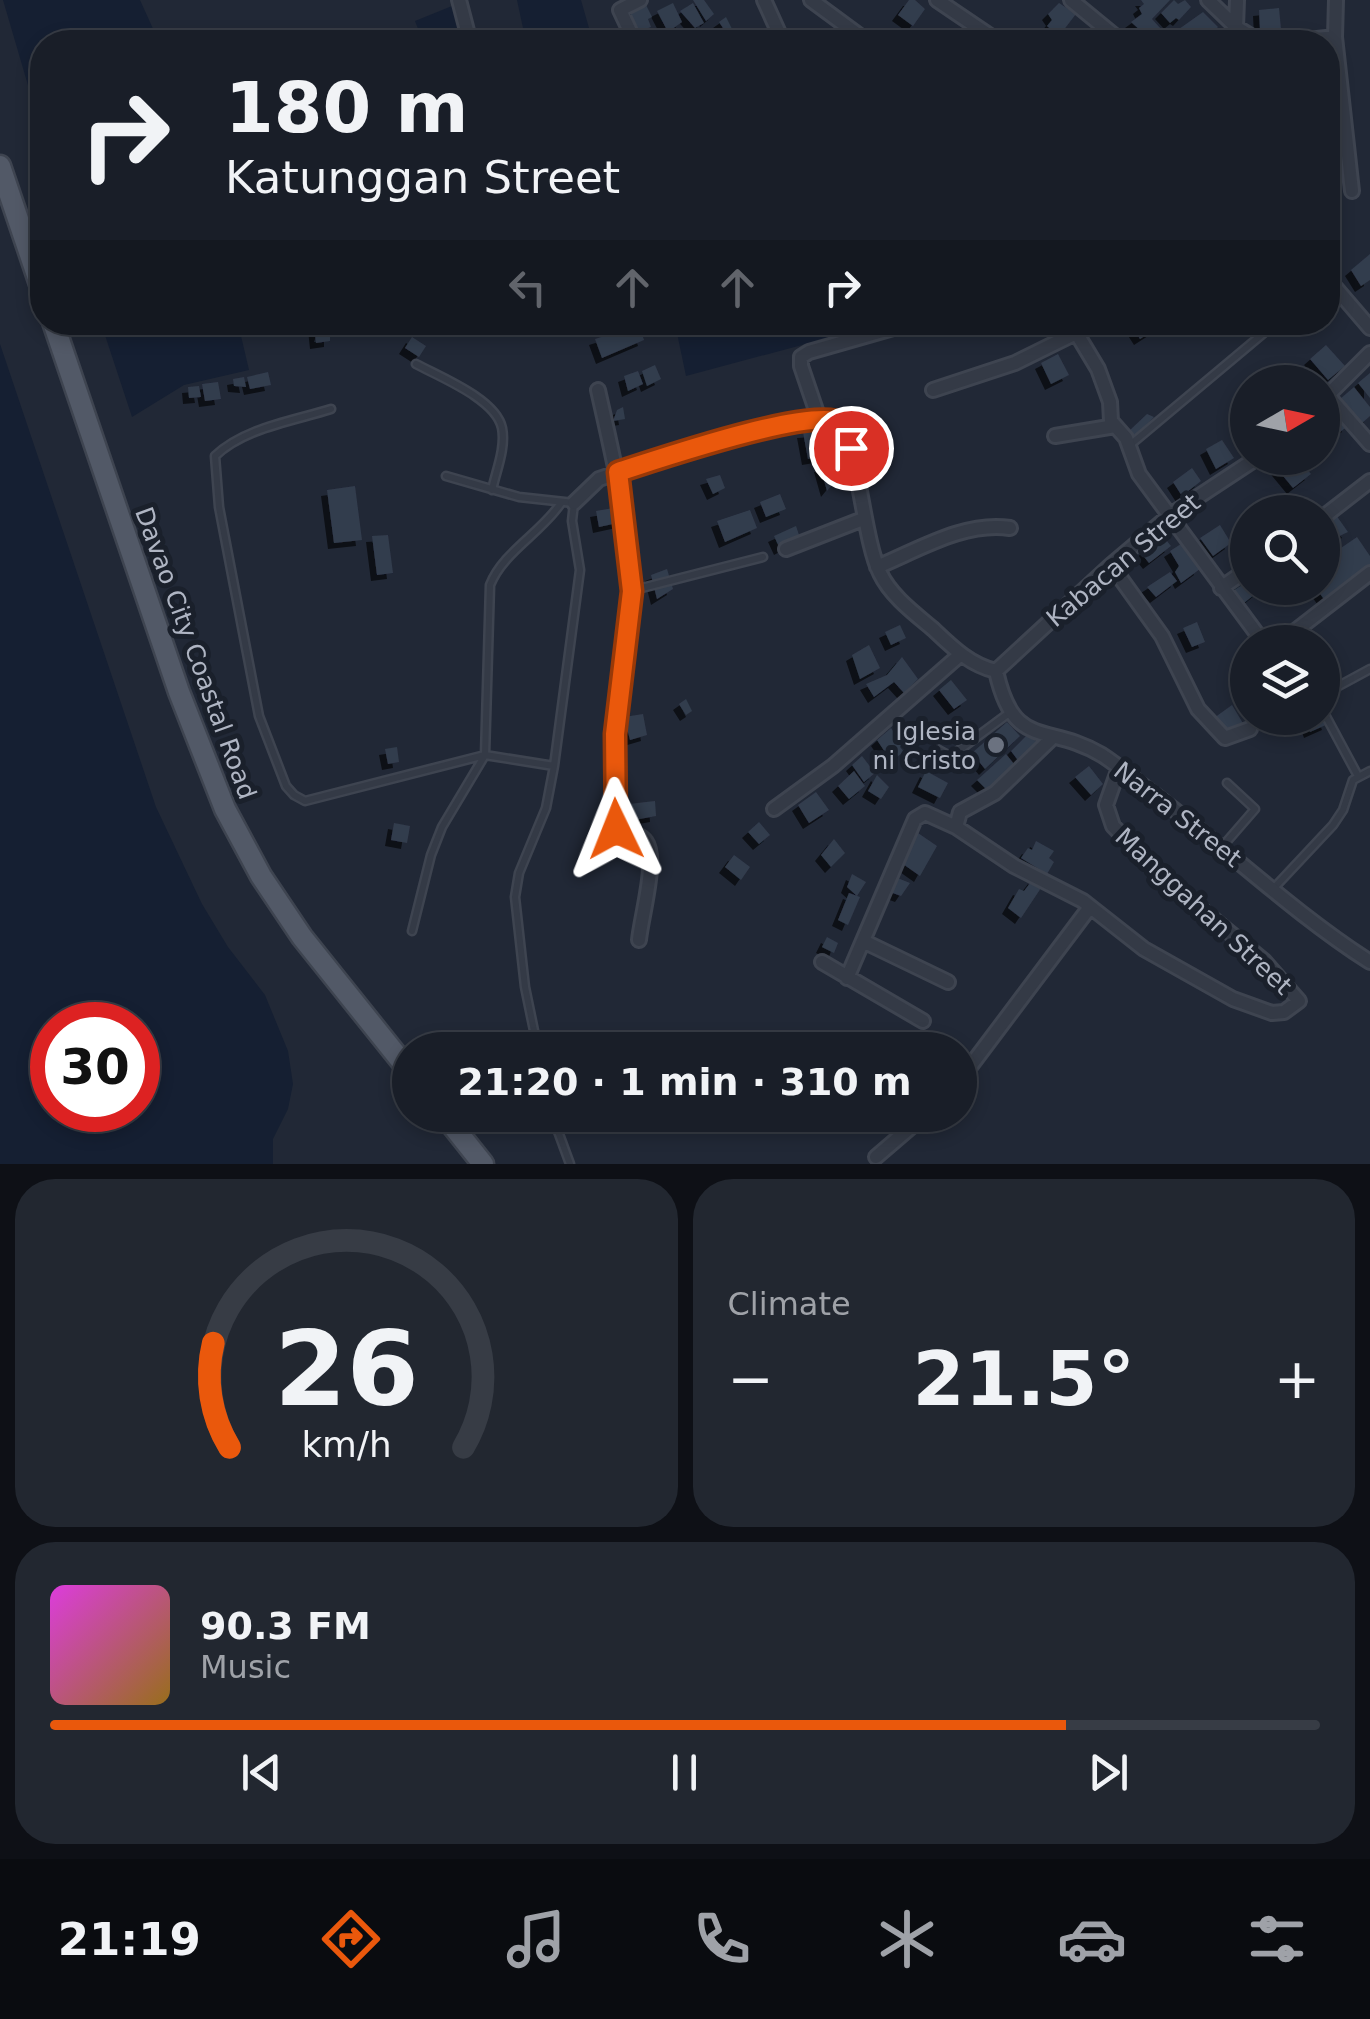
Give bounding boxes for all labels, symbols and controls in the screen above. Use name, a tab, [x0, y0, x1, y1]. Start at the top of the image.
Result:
text: 180 m	[225, 67, 468, 149]
icon: right	[60, 70, 190, 200]
text: Katunggan Street	[225, 151, 620, 204]
icon: left	[500, 260, 555, 315]
icon: ahead	[605, 260, 660, 315]
icon: ahead	[710, 260, 765, 315]
icon: right	[815, 260, 870, 315]
north arrow	[1230, 365, 1340, 475]
map controls	[1230, 365, 1340, 735]
pin	[809, 406, 894, 491]
icon: arrive	[824, 421, 879, 476]
street label: Kabacan Street	[1041, 488, 1206, 633]
button: search	[1230, 495, 1340, 605]
street label: Davao City Coastal Road	[129, 503, 262, 803]
button: layers	[1230, 625, 1340, 735]
place label: Iglesia ni Cristo	[872, 717, 976, 775]
marker: Iglesia ni Cristo	[985, 734, 1007, 756]
street label: Narra Street	[1108, 756, 1247, 873]
position arrow	[564, 777, 668, 881]
street label: Manggahan Street	[1109, 822, 1298, 1001]
speed limit sign: 30	[30, 1002, 160, 1132]
text: 21:20 · 1 min · 310 m	[457, 1060, 912, 1104]
text: Climate	[728, 1285, 851, 1323]
text: 26	[274, 1308, 419, 1430]
text: 21.5°	[912, 1335, 1135, 1423]
text: −	[728, 1347, 774, 1411]
text: +	[1274, 1347, 1320, 1411]
text: km/h	[301, 1424, 391, 1465]
text: 90.3 FM	[200, 1604, 371, 1648]
text: Music	[200, 1648, 291, 1686]
icon: previous	[234, 1745, 289, 1800]
icon: pause	[657, 1745, 712, 1800]
icon: next	[1081, 1745, 1136, 1800]
icon: directions	[316, 1904, 386, 1974]
icon: music	[501, 1904, 571, 1974]
icon: phone	[687, 1904, 757, 1974]
icon: climate	[872, 1904, 942, 1974]
icon: car	[1057, 1904, 1127, 1974]
icon: filters	[1242, 1904, 1312, 1974]
text: 21:19	[58, 1913, 201, 1966]

